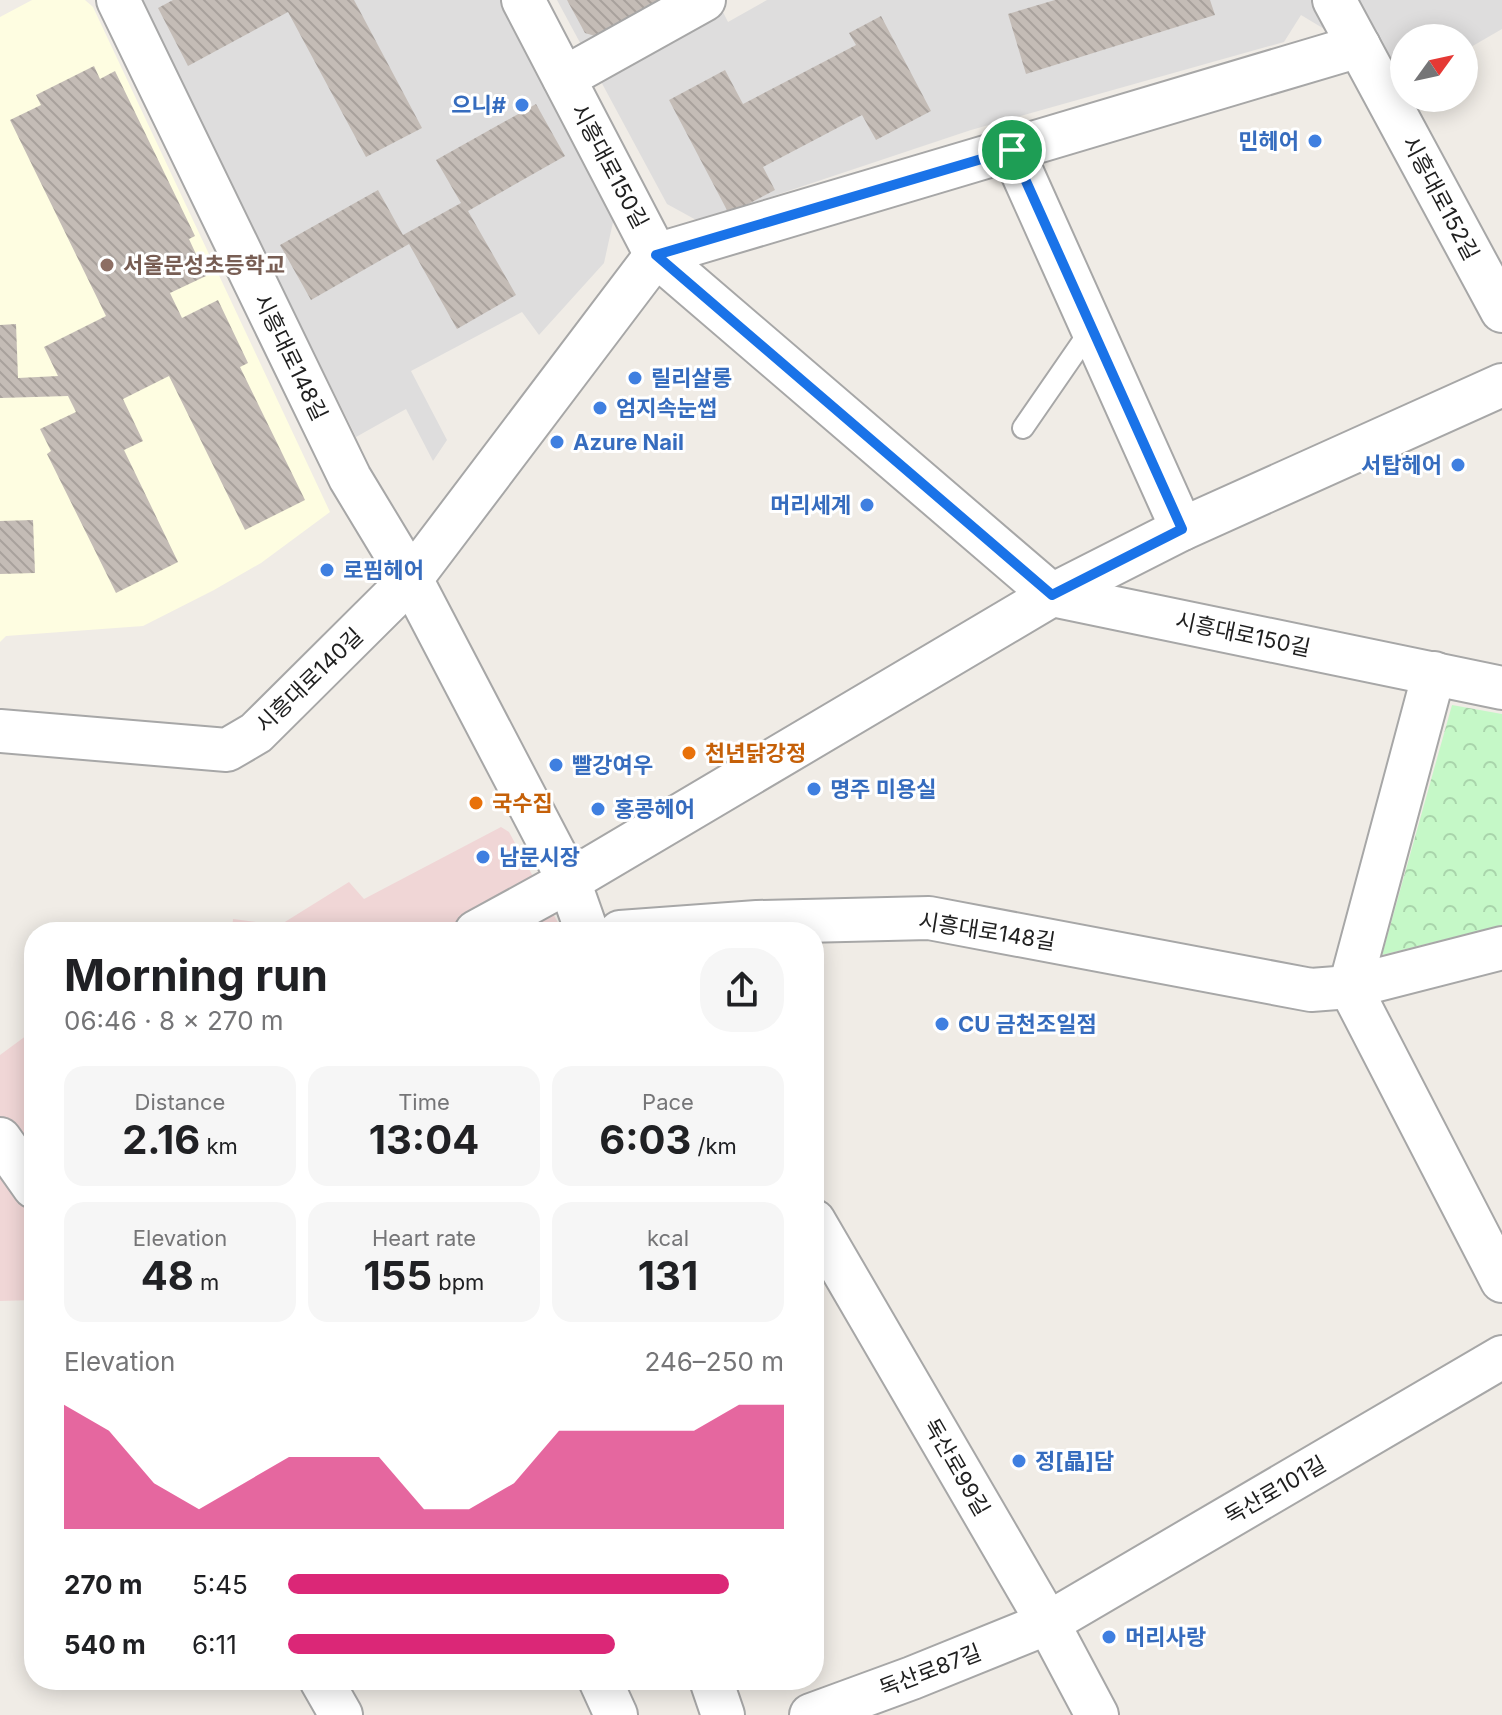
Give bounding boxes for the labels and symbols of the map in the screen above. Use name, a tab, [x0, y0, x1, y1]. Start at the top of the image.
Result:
north arrow	[1390, 24, 1478, 112]
place label: 으니#	[451, 92, 507, 118]
marker: 으니#	[513, 96, 531, 114]
street label: 시흥대로150길	[566, 99, 654, 233]
pin	[978, 116, 1046, 184]
place label: 민헤어	[1238, 128, 1299, 154]
street label: 시흥대로152길	[1397, 131, 1485, 265]
marker: 민헤어	[1306, 132, 1324, 150]
place label: 서울문성초등학교	[123, 252, 285, 278]
marker: 서울문성초등학교	[98, 256, 116, 274]
street label: 시흥대로148길	[249, 289, 333, 425]
place label: 릴리살롱	[651, 365, 732, 391]
marker: 릴리살롱	[626, 369, 644, 387]
place label: 엄지속눈썹	[616, 395, 717, 421]
marker: 엄지속눈썹	[591, 399, 609, 417]
place label: Azure Nail	[573, 429, 684, 455]
marker: Azure Nail	[548, 433, 566, 451]
place label: 서탑헤어	[1361, 452, 1442, 478]
marker: 서탑헤어	[1449, 456, 1467, 474]
place label: 머리세계	[770, 492, 851, 518]
marker: 머리세계	[858, 496, 876, 514]
place label: 로핌헤어	[343, 557, 424, 583]
marker: 로핌헤어	[318, 561, 336, 579]
street label: 시흥대로150길	[1173, 607, 1313, 661]
street label: 시흥대로140길	[250, 623, 368, 737]
place label: 천년닭강정	[705, 740, 806, 766]
marker: 천년닭강정	[680, 744, 698, 762]
place label: 빨강여우	[572, 752, 653, 778]
marker: 빨강여우	[547, 756, 565, 774]
place label: 명주 미용실	[830, 776, 936, 802]
marker: 명주 미용실	[805, 780, 823, 798]
place label: 국수집	[492, 790, 553, 816]
marker: 국수집	[467, 794, 485, 812]
place label: 홍콩헤어	[614, 796, 695, 822]
marker: 홍콩헤어	[589, 800, 607, 818]
place label: 남문시장	[499, 844, 580, 870]
marker: 남문시장	[474, 848, 492, 866]
street label: 시흥대로148길	[917, 907, 1057, 955]
place label: CU 금천조일점	[958, 1011, 1097, 1037]
marker: CU 금천조일점	[933, 1015, 951, 1033]
street label: 독산로99길	[919, 1414, 995, 1520]
place label: 정[晶]담	[1035, 1448, 1114, 1474]
street label: 독산로101길	[1220, 1451, 1330, 1529]
marker: 정[晶]담	[1010, 1452, 1028, 1470]
place label: 머리사랑	[1125, 1624, 1206, 1650]
marker: 머리사랑	[1100, 1628, 1118, 1646]
street label: 독산로87길	[875, 1639, 985, 1701]

